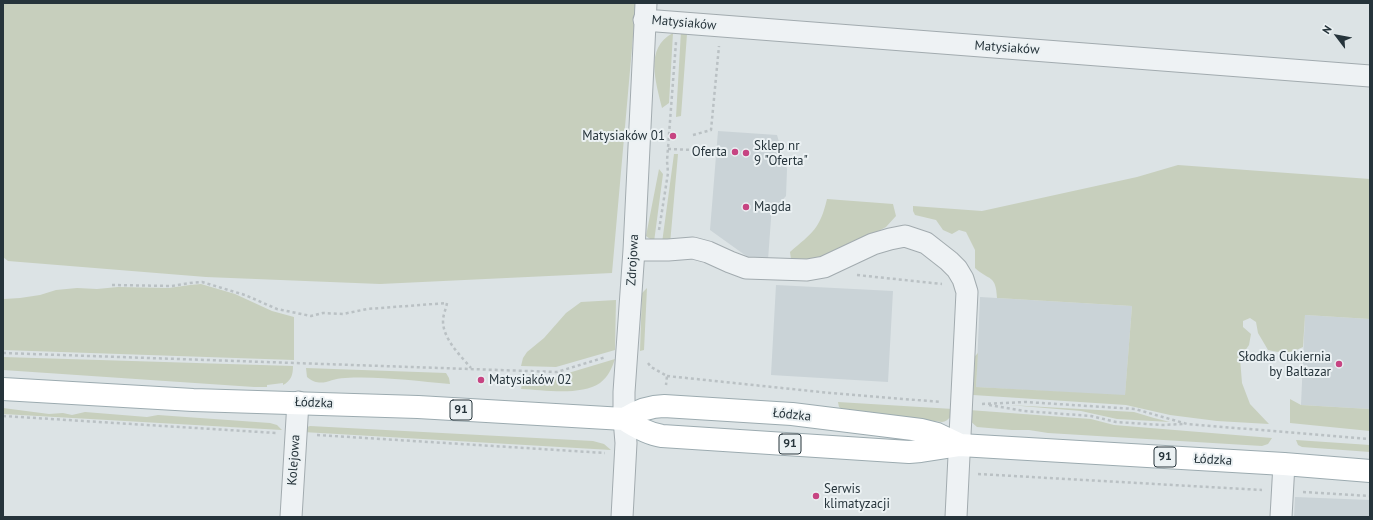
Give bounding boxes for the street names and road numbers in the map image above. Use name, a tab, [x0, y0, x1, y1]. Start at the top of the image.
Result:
street label: Matysiaków	[651, 12, 717, 34]
street label: Matysiaków	[974, 38, 1040, 58]
street label: Zdrojowa	[624, 234, 642, 286]
street label: Łódzka	[295, 395, 333, 411]
road number: 91	[450, 400, 472, 420]
street label: Łódzka	[772, 405, 812, 425]
street label: Kolejowa	[284, 434, 304, 486]
road number: 91	[779, 434, 801, 454]
road number: 91	[1154, 447, 1176, 467]
street label: Łódzka	[1193, 451, 1233, 469]

